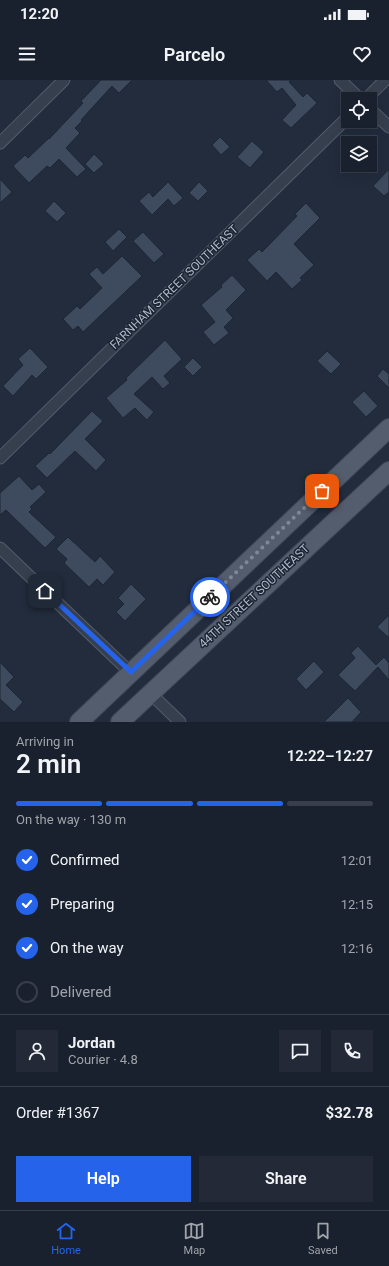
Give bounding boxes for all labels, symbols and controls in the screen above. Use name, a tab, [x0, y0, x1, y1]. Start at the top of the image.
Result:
text: 12:20	[20, 5, 59, 23]
icon: menu	[16, 43, 38, 65]
icon: heart	[351, 43, 373, 65]
text: Parcelo	[164, 44, 225, 65]
map controls	[341, 92, 377, 172]
button: locate	[341, 92, 377, 128]
button: layers	[341, 136, 377, 172]
street label: FARNHAM STREET SOUTHEAST	[107, 222, 241, 352]
pin	[305, 474, 339, 508]
icon: bag	[311, 480, 333, 502]
street label: 44TH STREET SOUTHEAST	[196, 541, 312, 651]
pin	[28, 574, 62, 608]
courier	[190, 577, 230, 617]
icon: home	[34, 580, 56, 602]
icon: bike	[199, 586, 221, 608]
text: Arriving in	[16, 734, 74, 749]
text: 12:22–12:27	[287, 747, 373, 765]
text: 2 min	[16, 749, 81, 779]
text: On the way · 130 m	[16, 812, 126, 827]
icon: check	[16, 849, 38, 871]
text: Confirmed	[50, 851, 120, 869]
text: 12:01	[341, 853, 373, 868]
icon: check	[16, 893, 38, 915]
text: Preparing	[50, 895, 114, 913]
text: 12:15	[341, 897, 373, 912]
icon: check	[16, 937, 38, 959]
text: On the way	[50, 939, 124, 957]
text: 12:16	[341, 941, 373, 956]
text: Delivered	[50, 983, 112, 1001]
button: person	[16, 1030, 58, 1072]
button: chat	[279, 1030, 321, 1072]
button: phone	[331, 1030, 373, 1072]
text: Jordan	[68, 1034, 115, 1052]
text: Courier · 4.8	[68, 1052, 138, 1067]
text: Order #1367	[16, 1104, 99, 1122]
text: $32.78	[326, 1104, 373, 1122]
button: Help	[16, 1156, 191, 1202]
button: Share	[199, 1156, 373, 1202]
tab: Home	[51, 1220, 81, 1257]
tab: Map	[183, 1220, 205, 1257]
tab: Saved	[308, 1220, 338, 1257]

